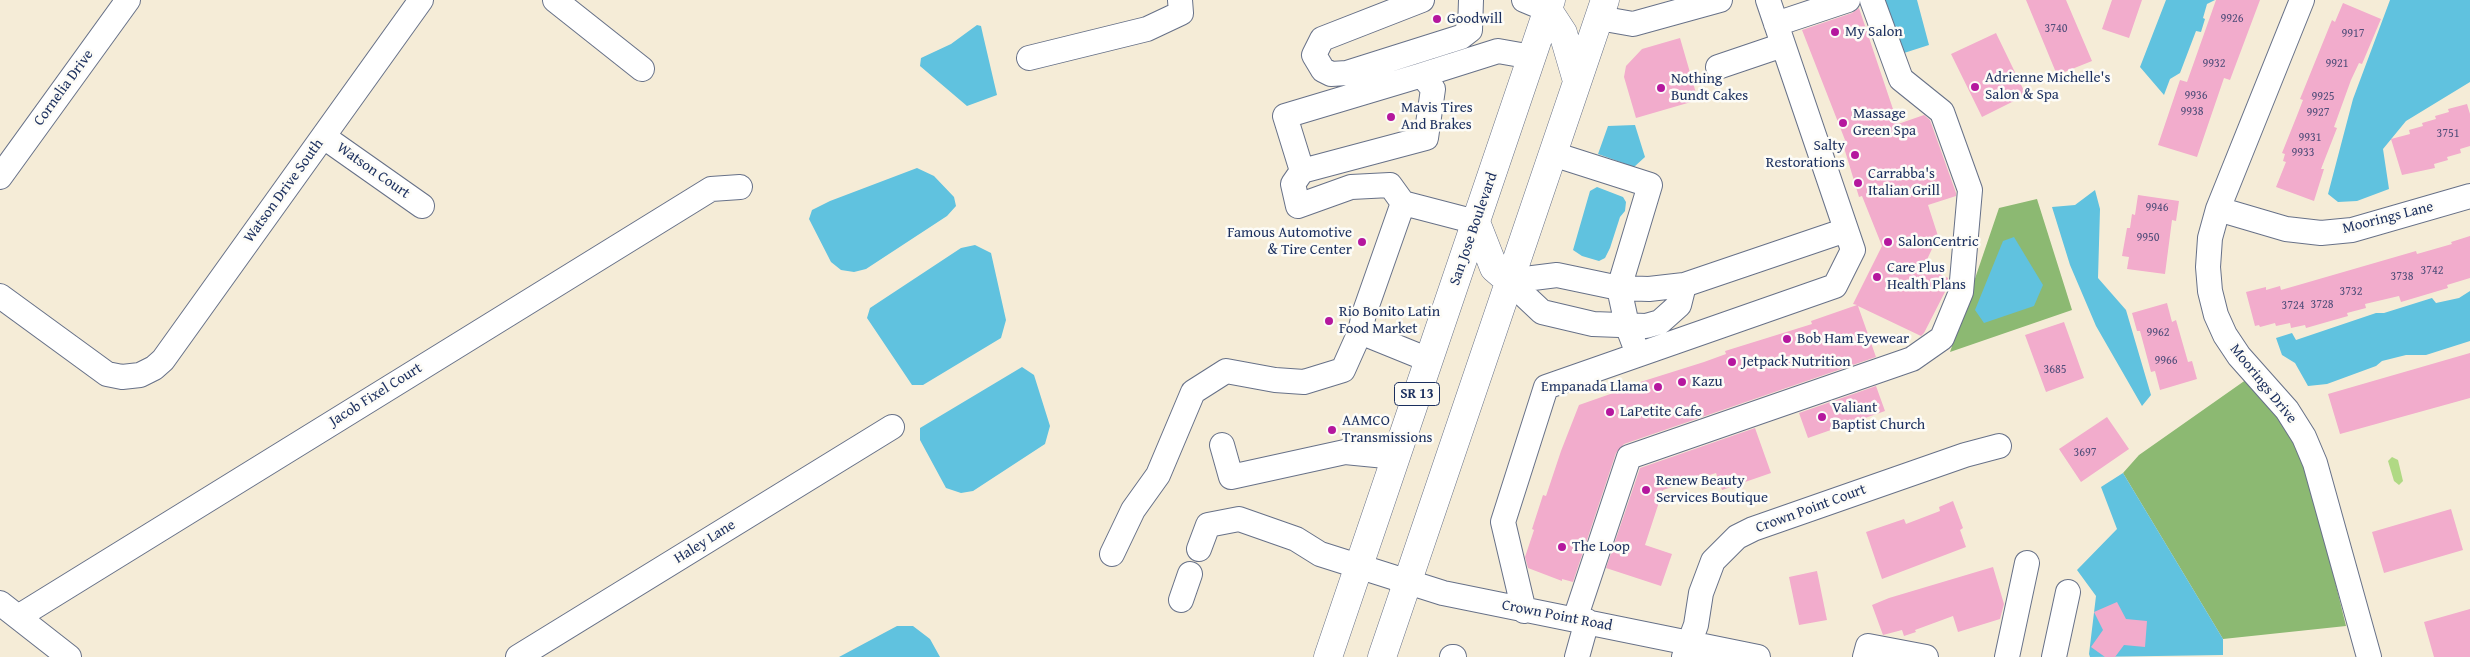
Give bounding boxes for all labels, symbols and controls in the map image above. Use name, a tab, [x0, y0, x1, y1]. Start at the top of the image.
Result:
place label: Goodwill	[1447, 10, 1502, 28]
house number: 9926	[2220, 12, 2244, 26]
marker: Goodwill	[1431, 13, 1443, 25]
house number: 3740	[2044, 22, 2068, 36]
place label: My Salon	[1845, 23, 1903, 41]
marker: My Salon	[1829, 26, 1841, 38]
house number: 9917	[2341, 27, 2365, 41]
street label: Cornelia Drive	[30, 46, 98, 130]
house number: 9932	[2202, 57, 2226, 71]
house number: 9921	[2325, 57, 2349, 71]
place label: Adrienne Michelle's Salon & Spa	[1985, 69, 2110, 104]
place label: Nothing Bundt Cakes	[1671, 70, 1748, 105]
marker: Adrienne Michelle's Salon & Spa	[1969, 81, 1981, 93]
marker: Nothing Bundt Cakes	[1655, 82, 1667, 94]
house number: 9936	[2184, 89, 2208, 103]
house number: 9925	[2311, 90, 2335, 104]
place label: Mavis Tires And Brakes	[1401, 99, 1473, 134]
place label: Massage Green Spa	[1853, 105, 1916, 140]
house number: 9938	[2180, 105, 2204, 119]
house number: 9927	[2306, 106, 2330, 120]
marker: Mavis Tires And Brakes	[1385, 111, 1397, 123]
marker: Massage Green Spa	[1837, 117, 1849, 129]
house number: 3751	[2436, 127, 2460, 141]
house number: 9931	[2298, 131, 2322, 145]
street label: Watson Drive South	[240, 136, 328, 246]
place label: Salty Restorations	[1766, 137, 1845, 172]
street label: Watson Court	[333, 139, 413, 203]
house number: 9933	[2291, 146, 2315, 160]
marker: Salty Restorations	[1849, 149, 1861, 161]
place label: Carrabba's Italian Grill	[1868, 165, 1940, 200]
street label: San Jose Boulevard	[1446, 170, 1502, 288]
marker: Carrabba's Italian Grill	[1852, 177, 1864, 189]
street label: Moorings Lane	[2341, 198, 2435, 238]
house number: 9946	[2145, 201, 2169, 215]
place label: Famous Automotive & Tire Center	[1227, 224, 1352, 259]
house number: 9950	[2136, 231, 2160, 245]
place label: SalonCentric	[1898, 233, 1979, 251]
marker: Famous Automotive & Tire Center	[1356, 236, 1368, 248]
marker: SalonCentric	[1882, 236, 1894, 248]
place label: Care Plus Health Plans	[1887, 259, 1966, 294]
house number: 3742	[2420, 264, 2444, 278]
house number: 3738	[2390, 270, 2414, 284]
marker: Care Plus Health Plans	[1871, 271, 1883, 283]
house number: 3732	[2339, 285, 2363, 299]
house number: 3728	[2310, 298, 2334, 312]
house number: 3724	[2281, 299, 2305, 313]
place label: Rio Bonito Latin Food Market	[1339, 303, 1440, 338]
marker: Rio Bonito Latin Food Market	[1323, 315, 1335, 327]
house number: 9962	[2146, 326, 2170, 340]
place label: Bob Ham Eyewear	[1797, 330, 1909, 348]
marker: Bob Ham Eyewear	[1781, 333, 1793, 345]
street label: Moorings Drive	[2226, 341, 2300, 427]
place label: Jetpack Nutrition	[1742, 353, 1851, 371]
house number: 9966	[2154, 354, 2178, 368]
marker: Jetpack Nutrition	[1726, 356, 1738, 368]
street label: Jacob Fixel Court	[326, 359, 426, 431]
house number: 3685	[2043, 363, 2067, 377]
place label: Kazu	[1692, 373, 1723, 391]
marker: Kazu	[1676, 376, 1688, 388]
place label: Empanada Llama	[1541, 378, 1648, 396]
marker: Empanada Llama	[1652, 381, 1664, 393]
road number: SR 13	[1394, 382, 1440, 406]
place label: Valiant Baptist Church	[1832, 399, 1925, 434]
place label: LaPetite Cafe	[1620, 403, 1702, 421]
marker: LaPetite Cafe	[1604, 406, 1616, 418]
marker: Valiant Baptist Church	[1816, 411, 1828, 423]
place label: AAMCO Transmissions	[1342, 412, 1433, 447]
marker: AAMCO Transmissions	[1326, 424, 1338, 436]
house number: 3697	[2073, 446, 2097, 460]
place label: Renew Beauty Services Boutique	[1656, 472, 1768, 507]
street label: Crown Point Court	[1753, 481, 1869, 537]
marker: Renew Beauty Services Boutique	[1640, 484, 1652, 496]
street label: Haley Lane	[671, 516, 739, 568]
place label: The Loop	[1572, 538, 1630, 556]
marker: The Loop	[1556, 541, 1568, 553]
street label: Crown Point Road	[1500, 596, 1614, 636]

